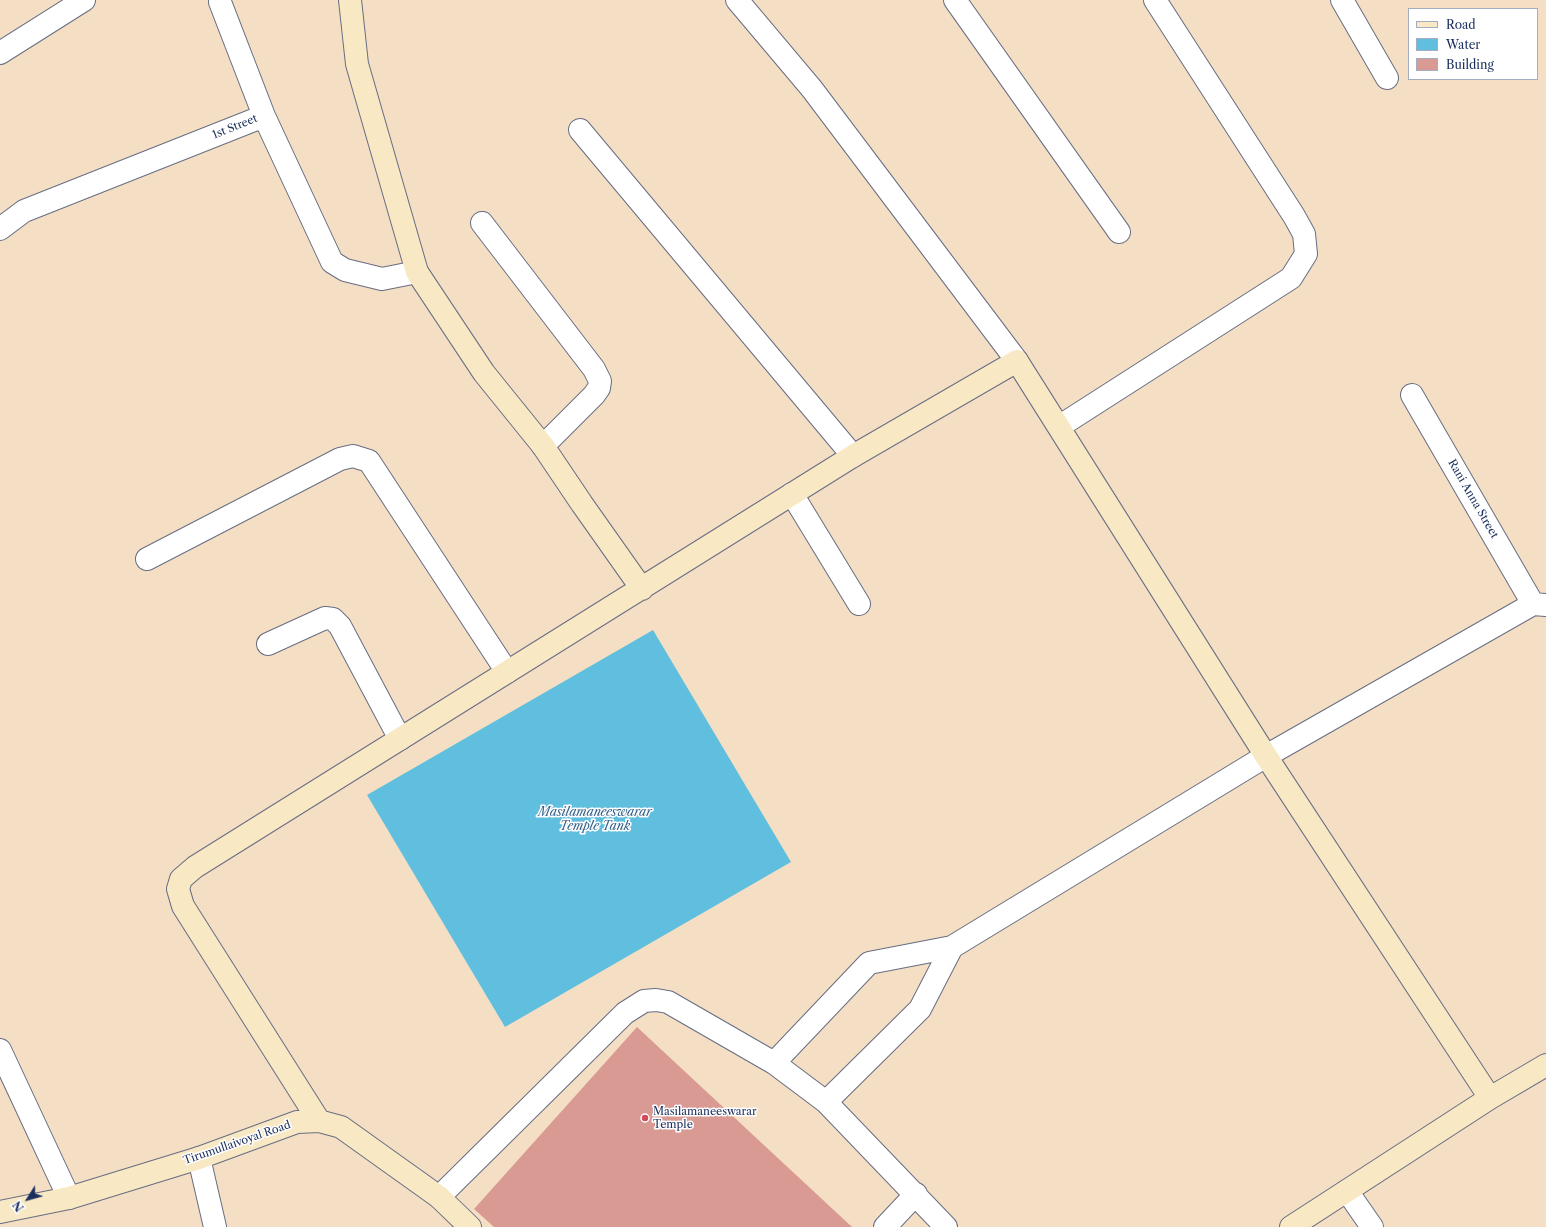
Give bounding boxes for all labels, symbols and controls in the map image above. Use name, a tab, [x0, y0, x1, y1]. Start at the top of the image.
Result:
legend	[1408, 8, 1538, 80]
text: Road	[1446, 17, 1476, 32]
text: Water	[1446, 37, 1480, 52]
text: Building	[1446, 57, 1494, 72]
street label: 1st Street	[211, 112, 259, 142]
street label: Rani Anna Street	[1445, 457, 1501, 541]
water label: Masilamaneeswarar Temple Tank	[538, 806, 652, 834]
place label: Masilamaneeswarar Temple	[653, 1105, 757, 1131]
marker: Masilamaneeswarar Temple	[640, 1113, 650, 1123]
street label: Tirumullaivoyal Road	[182, 1118, 292, 1168]
north arrow	[8, 1179, 48, 1219]
text: N	[10, 1198, 27, 1214]

